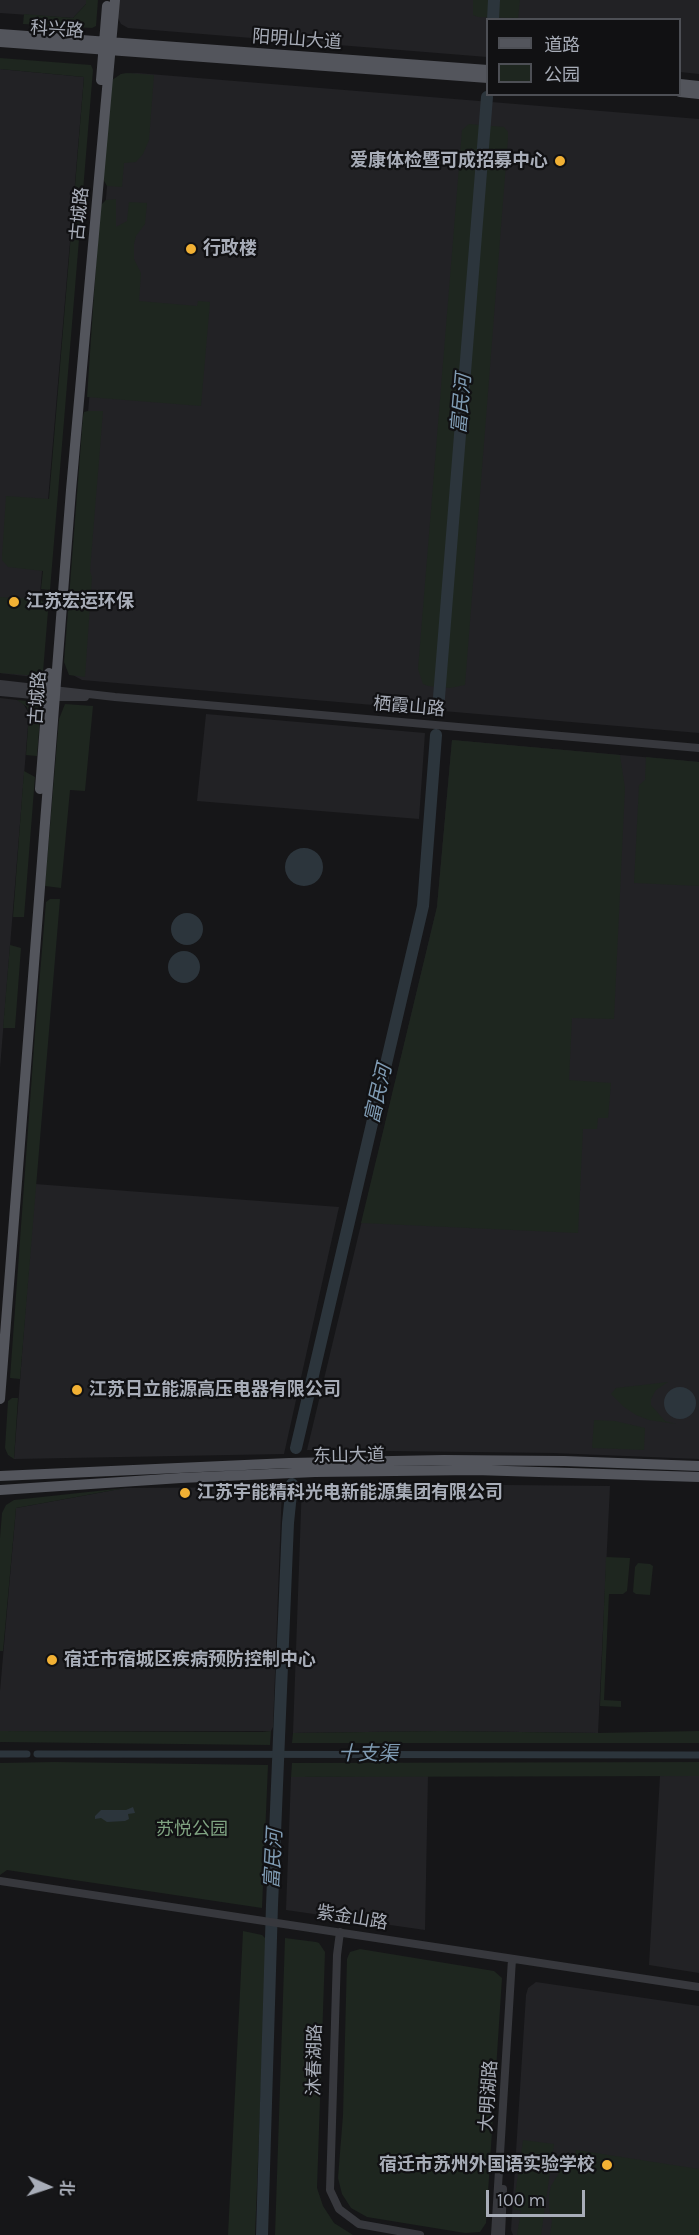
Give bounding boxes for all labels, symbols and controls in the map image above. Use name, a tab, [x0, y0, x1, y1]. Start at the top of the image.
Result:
street label: 科兴路	[29, 17, 85, 43]
legend	[486, 18, 681, 96]
street label: 阳明山大道	[251, 26, 343, 54]
text: 道路	[544, 34, 580, 56]
text: 公园	[544, 64, 580, 86]
place label: 爱康体检暨可成招募中心	[350, 150, 548, 172]
marker: 爱康体检暨可成招募中心	[553, 154, 567, 168]
street label: 古城路	[67, 186, 93, 242]
place label: 行政楼	[203, 238, 257, 260]
marker: 行政楼	[184, 242, 198, 256]
water label: 富民河	[447, 373, 477, 435]
place label: 江苏宏运环保	[26, 591, 134, 613]
marker: 江苏宏运环保	[7, 595, 21, 609]
street label: 古城路	[25, 670, 51, 726]
street label: 栖霞山路	[372, 693, 446, 721]
water label: 富民河	[361, 1062, 397, 1126]
place label: 江苏日立能源高压电器有限公司	[89, 1379, 341, 1401]
marker: 江苏日立能源高压电器有限公司	[70, 1383, 84, 1397]
street label: 东山大道	[313, 1445, 385, 1467]
place label: 江苏宇能精科光电新能源集团有限公司	[197, 1482, 503, 1504]
marker: 江苏宇能精科光电新能源集团有限公司	[178, 1486, 192, 1500]
place label: 宿迁市宿城区疾病预防控制中心	[64, 1649, 316, 1671]
marker: 宿迁市宿城区疾病预防控制中心	[45, 1653, 59, 1667]
water label: 十支渠	[338, 1742, 398, 1766]
park label: 苏悦公园	[156, 1819, 228, 1841]
water label: 富民河	[260, 1828, 288, 1890]
street label: 紫金山路	[315, 1902, 389, 1934]
street label: 沐春湖路	[304, 2024, 326, 2096]
street label: 大明湖路	[476, 2059, 502, 2133]
place label: 宿迁市苏州外国语实验学校	[379, 2154, 595, 2176]
north arrow	[18, 2157, 78, 2217]
marker: 宿迁市苏州外国语实验学校	[600, 2158, 614, 2172]
scale bar	[489, 2178, 588, 2216]
text: 北	[57, 2179, 76, 2196]
text: 100 m	[497, 2189, 545, 2211]

